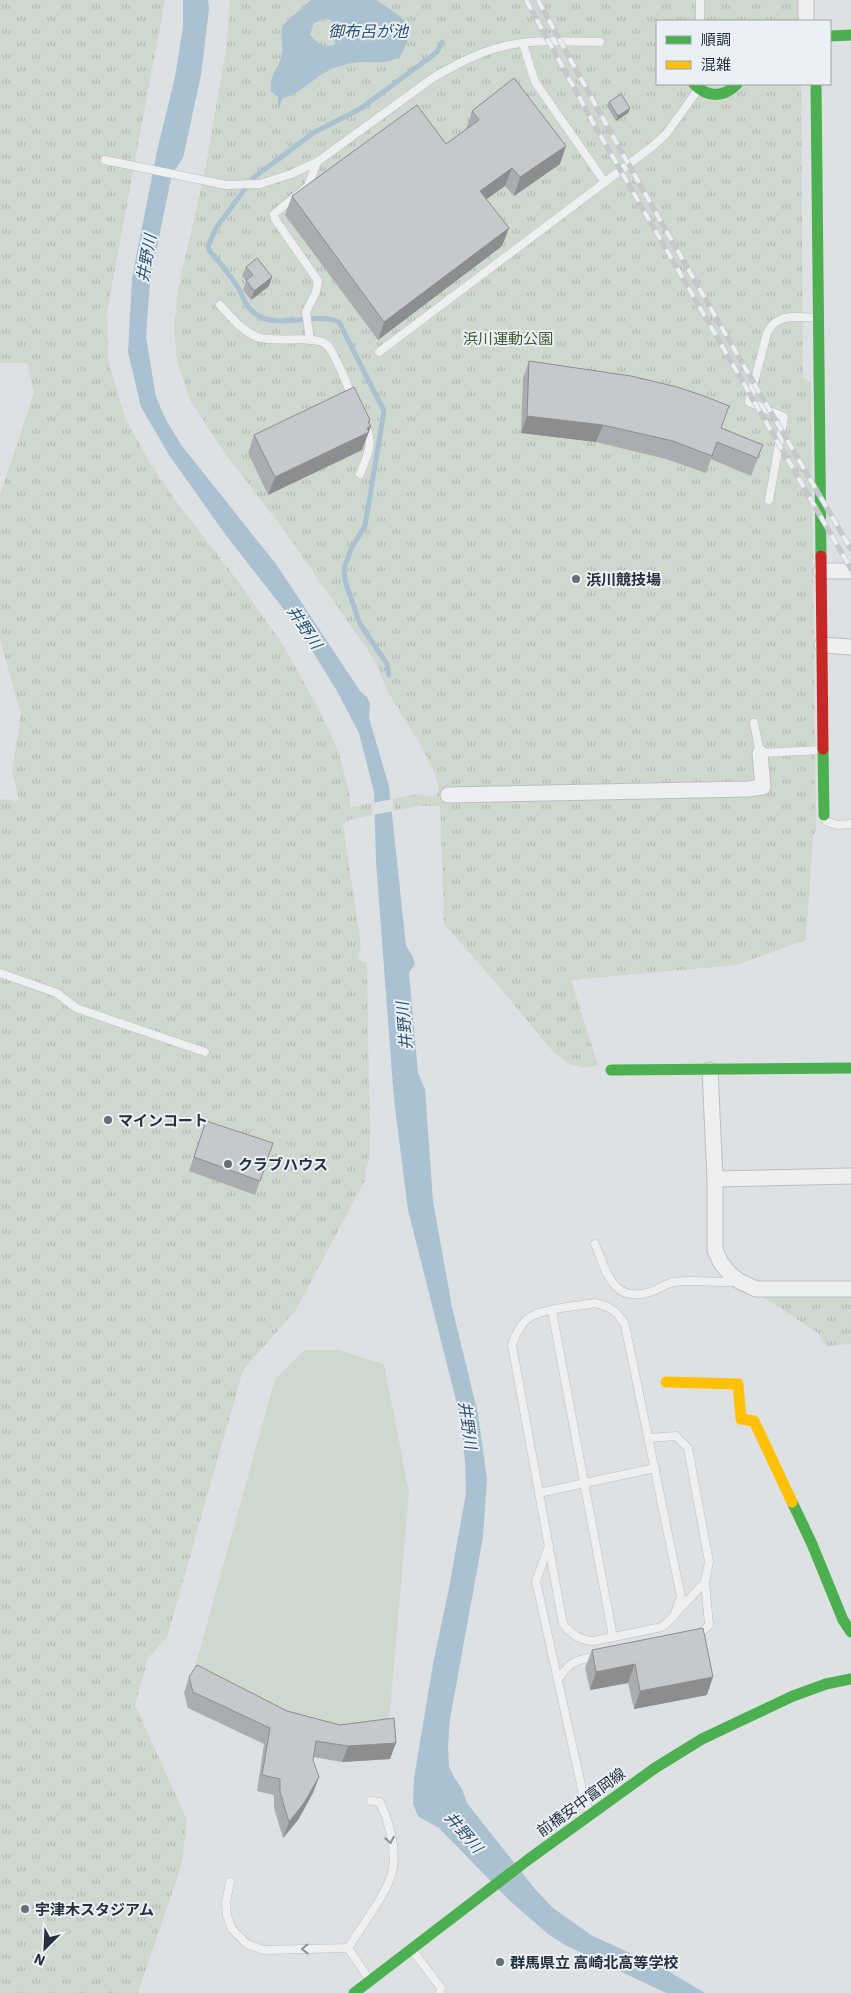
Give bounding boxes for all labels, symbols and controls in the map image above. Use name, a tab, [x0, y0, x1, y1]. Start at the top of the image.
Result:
legend	[656, 20, 831, 85]
water label: 御布呂が池	[328, 21, 410, 41]
text: 順調	[701, 30, 731, 49]
text: 混雑	[701, 55, 731, 74]
water label: 井野川	[132, 231, 160, 283]
park label: 浜川運動公園	[463, 329, 553, 348]
place label: 浜川競技場	[586, 570, 661, 589]
marker: 浜川競技場	[570, 573, 582, 585]
water label: 井野川	[283, 602, 328, 654]
water label: 井野川	[392, 999, 416, 1051]
place label: マインコート	[118, 1111, 208, 1130]
marker: マインコート	[102, 1114, 114, 1126]
place label: クラブハウス	[238, 1155, 328, 1174]
marker: クラブハウス	[222, 1158, 234, 1170]
water label: 井野川	[455, 1400, 482, 1452]
street label: 前橋安中富岡線	[533, 1763, 629, 1841]
water label: 井野川	[441, 1807, 489, 1858]
one-way arrow	[385, 1836, 395, 1845]
place label: 宇津木スタジアム	[35, 1900, 154, 1919]
marker: 宇津木スタジアム	[19, 1903, 31, 1915]
north arrow	[20, 1923, 70, 1973]
one-way arrow	[301, 1944, 309, 1954]
text: N	[31, 1950, 48, 1970]
place label: 群馬県立 高崎北高等学校	[510, 1953, 679, 1972]
marker: 群馬県立 高崎北高等学校	[494, 1956, 506, 1968]

